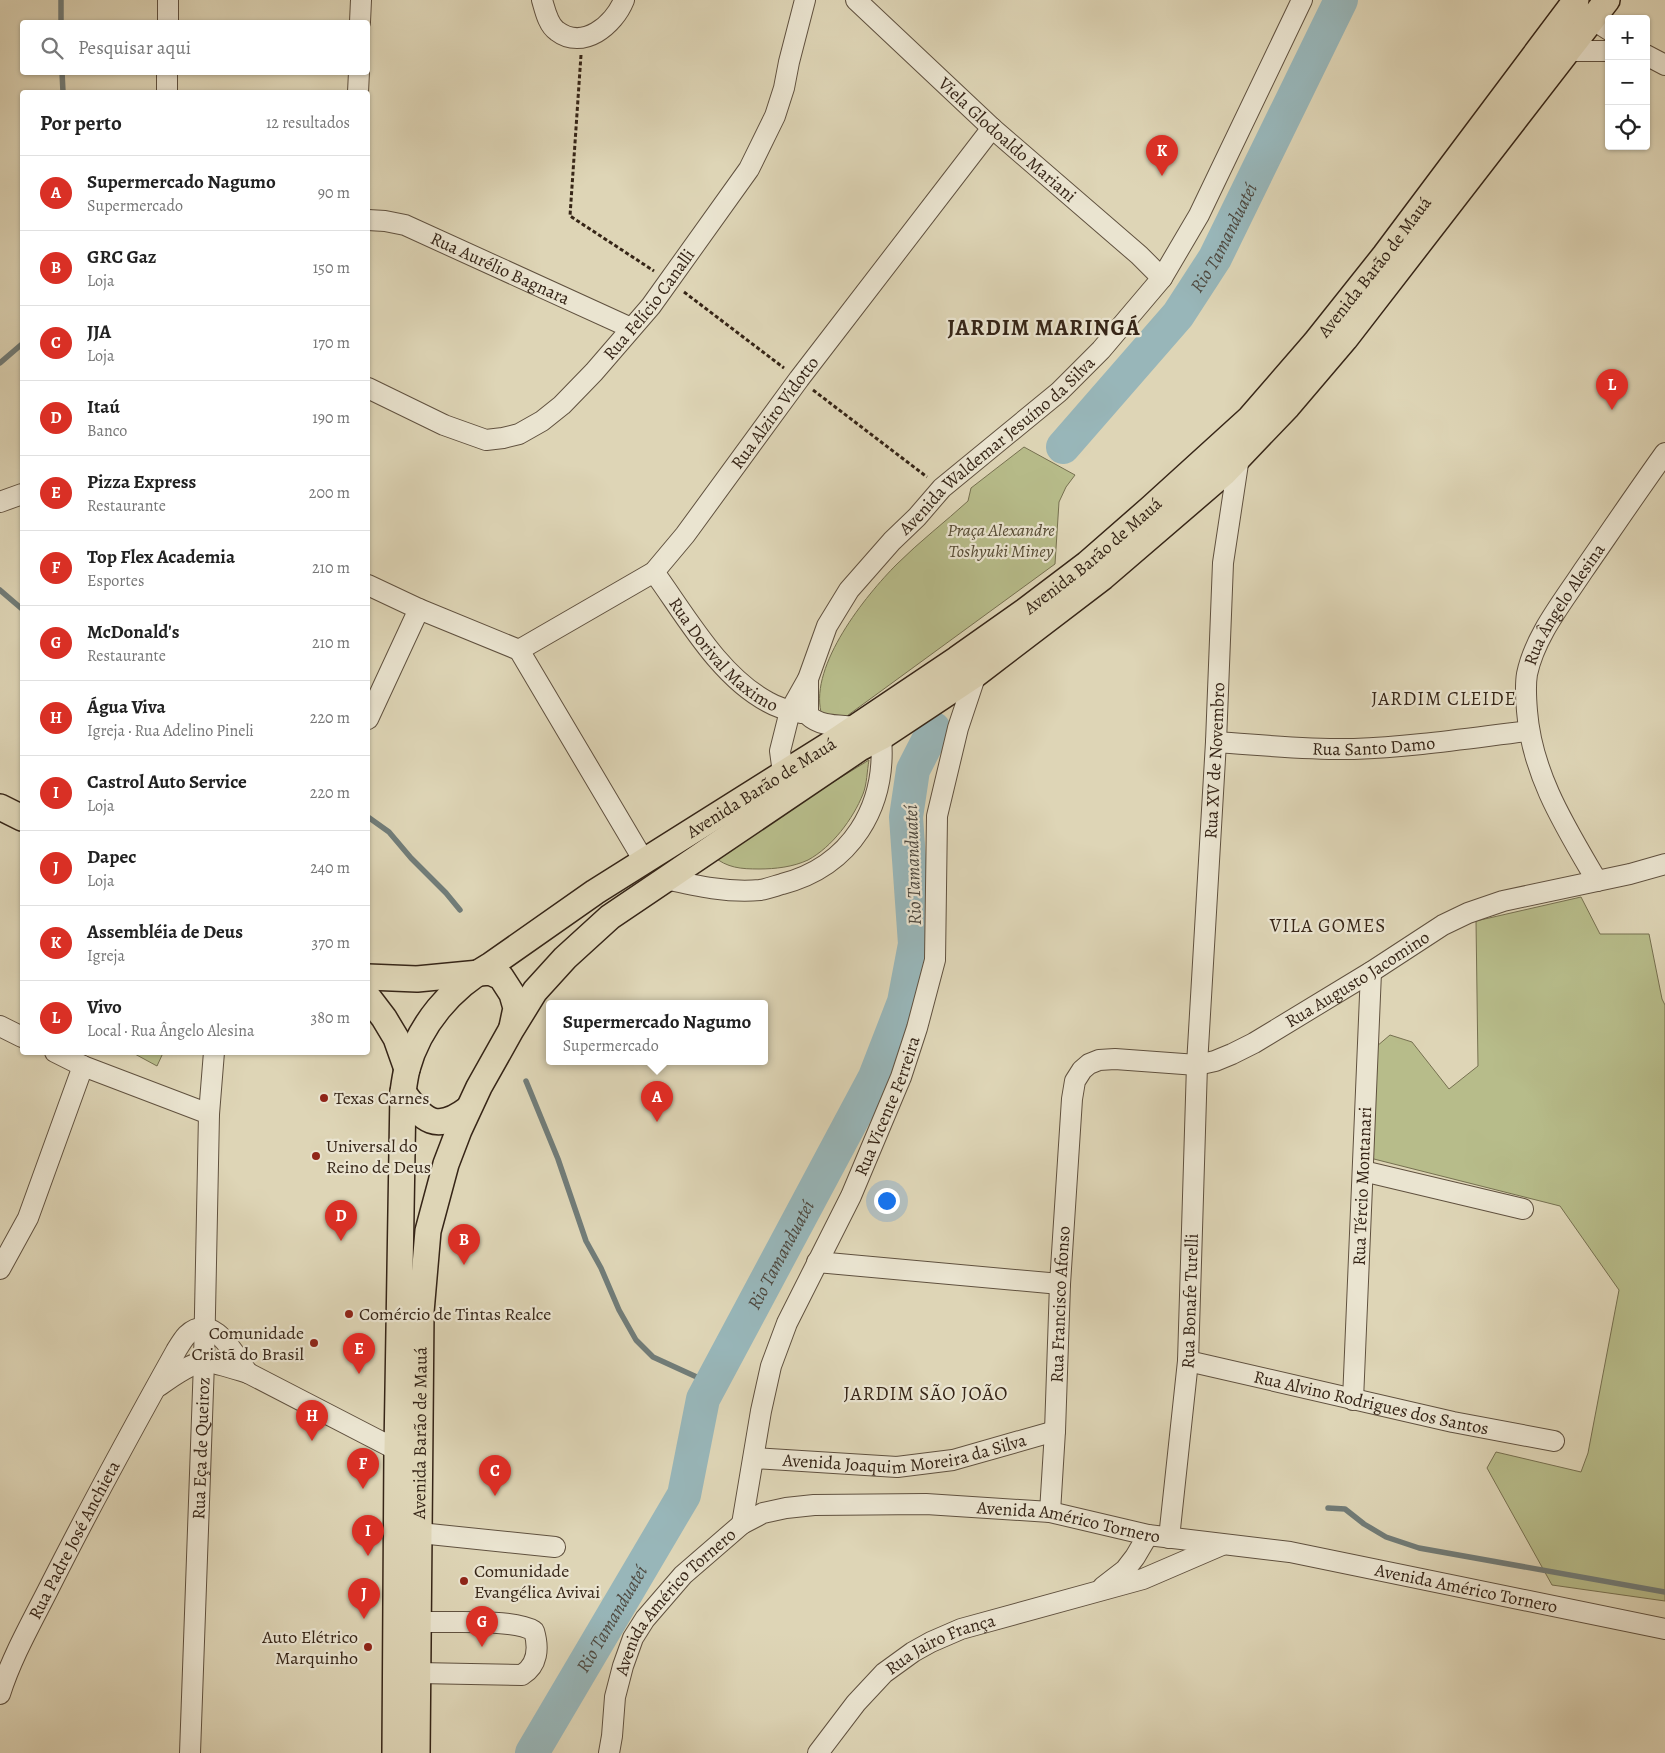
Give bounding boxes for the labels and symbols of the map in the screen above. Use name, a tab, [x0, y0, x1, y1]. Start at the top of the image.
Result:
street label: Viela Glodoaldo Mariani	[932, 71, 1082, 208]
pin: K	[1146, 135, 1178, 176]
water label: Rio Tamanduateí	[1184, 178, 1264, 298]
street label: Avenida Barão de Mauá	[1312, 191, 1437, 343]
street label: Rua Aurélio Bagnara	[427, 226, 574, 311]
street label: Rua Felício Canalli	[598, 244, 700, 365]
district label: JARDIM MARINGÁ	[948, 313, 1140, 343]
street label: Avenida Waldemar Jesuíno da Silva	[893, 350, 1101, 541]
street label: Rua Alziro Vidotto	[725, 351, 824, 474]
pin: L	[1596, 369, 1628, 410]
street label: Avenida Barão de Mauá	[1018, 491, 1168, 620]
park label: Praça Alexandre Toshyuki Miney	[947, 518, 1055, 563]
street label: Rua Ângelo Alesina	[1518, 538, 1611, 669]
street label: Rua Dorival Maximo	[663, 593, 782, 717]
street label: Rua XV de Novembro	[1198, 682, 1230, 840]
district label: JARDIM CLEIDE	[1371, 686, 1517, 712]
street label: Avenida Barão de Mauá	[681, 731, 841, 844]
street label: Rua Santo Damo	[1312, 731, 1436, 761]
water label: Rio Tamanduateí	[898, 803, 928, 926]
district label: VILA GOMES	[1269, 913, 1386, 939]
street label: Rua Augusto Jacomino	[1281, 925, 1434, 1033]
street label: Rua Vicente Ferreira	[849, 1032, 926, 1180]
pin: A	[641, 1081, 673, 1122]
place label: Texas Carnes	[334, 1086, 430, 1110]
marker: Texas Carnes	[318, 1092, 330, 1104]
street label: Rua Tércio Montanari	[1347, 1106, 1377, 1266]
place label: Universal do Reino de Deus	[326, 1134, 431, 1179]
marker: Universal do Reino de Deus	[310, 1150, 322, 1162]
your location	[874, 1188, 900, 1214]
water label: Rio Tamanduateí	[741, 1195, 821, 1314]
pin: D	[325, 1200, 357, 1241]
pin: B	[448, 1224, 480, 1265]
street label: Rua Francisco Afonso	[1045, 1225, 1076, 1383]
street label: Rua Bonafe Turelli	[1175, 1233, 1204, 1370]
place label: Comércio de Tintas Realce	[359, 1302, 551, 1326]
marker: Comércio de Tintas Realce	[343, 1308, 355, 1320]
place label: Comunidade Cristã do Brasil	[191, 1321, 305, 1366]
pin: E	[343, 1333, 375, 1374]
marker: Comunidade Cristã do Brasil	[308, 1337, 320, 1349]
street label: Avenida Barão de Mauá	[407, 1346, 433, 1520]
street label: Rua Alvino Rodrigues dos Santos	[1252, 1365, 1491, 1440]
street label: Rua Eça de Queiroz	[186, 1377, 215, 1520]
district label: JARDIM SÃO JOÃO	[844, 1381, 1008, 1407]
pin: H	[296, 1400, 328, 1441]
street label: Avenida Joaquim Moreira da Silva	[781, 1428, 1030, 1480]
pin: F	[347, 1448, 379, 1489]
pin: C	[479, 1455, 511, 1496]
street label: Rua Padre José Anchieta	[23, 1456, 126, 1624]
street label: Avenida Américo Tornero	[975, 1495, 1161, 1548]
pin: I	[352, 1515, 384, 1556]
street label: Avenida Américo Tornero	[609, 1523, 741, 1679]
street label: Avenida Américo Tornero	[1372, 1558, 1560, 1619]
place label: Comunidade Evangélica Avivai	[474, 1559, 600, 1604]
water label: Rio Tamanduateí	[570, 1560, 654, 1678]
marker: Comunidade Evangélica Avivai	[458, 1575, 470, 1587]
pin: J	[348, 1578, 380, 1619]
pin: G	[466, 1606, 498, 1647]
street label: Rua Jairo França	[880, 1608, 999, 1680]
place label: Auto Elétrico Marquinho	[261, 1625, 358, 1670]
marker: Auto Elétrico Marquinho	[362, 1641, 374, 1653]

